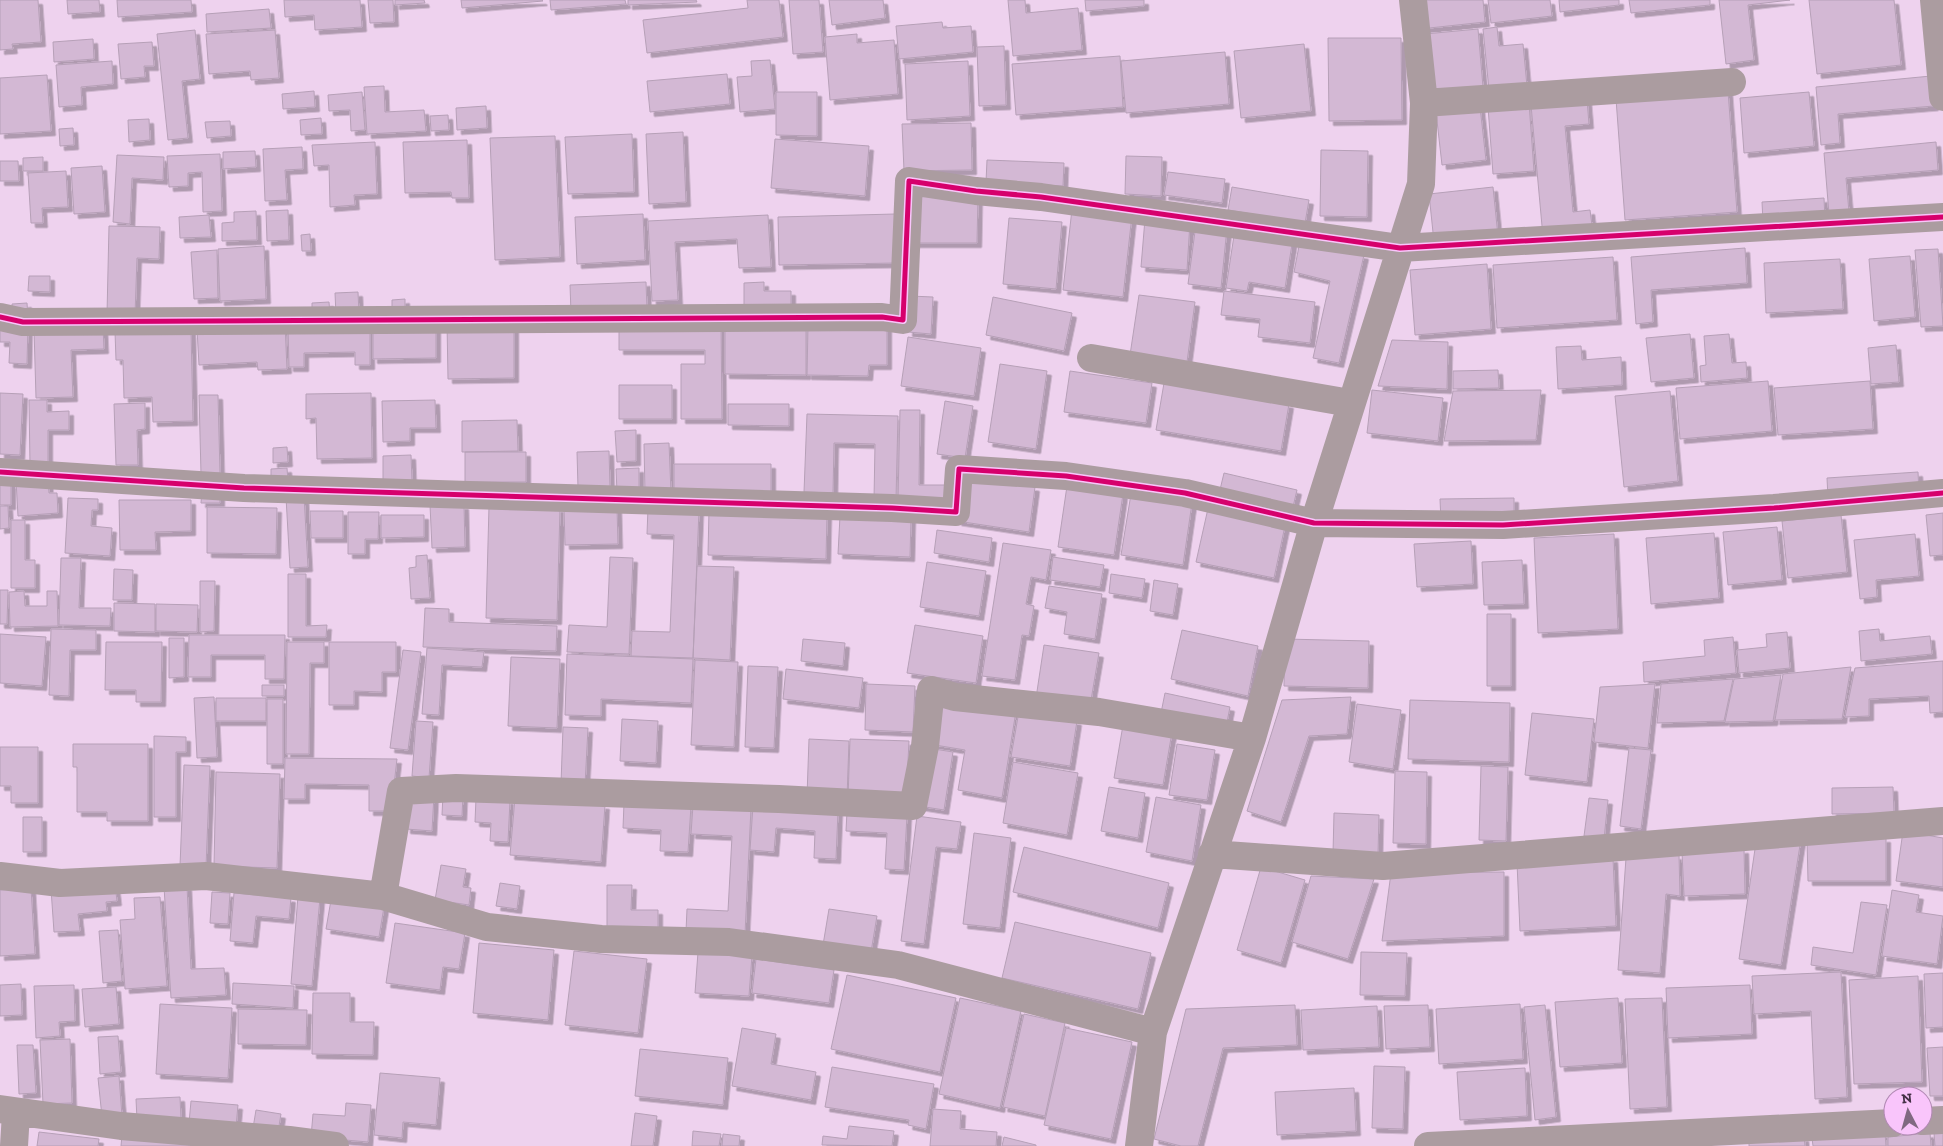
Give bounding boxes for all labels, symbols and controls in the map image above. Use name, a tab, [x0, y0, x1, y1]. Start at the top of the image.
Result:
north arrow	[1883, 1086, 1933, 1136]
text: N	[1901, 1090, 1913, 1108]

